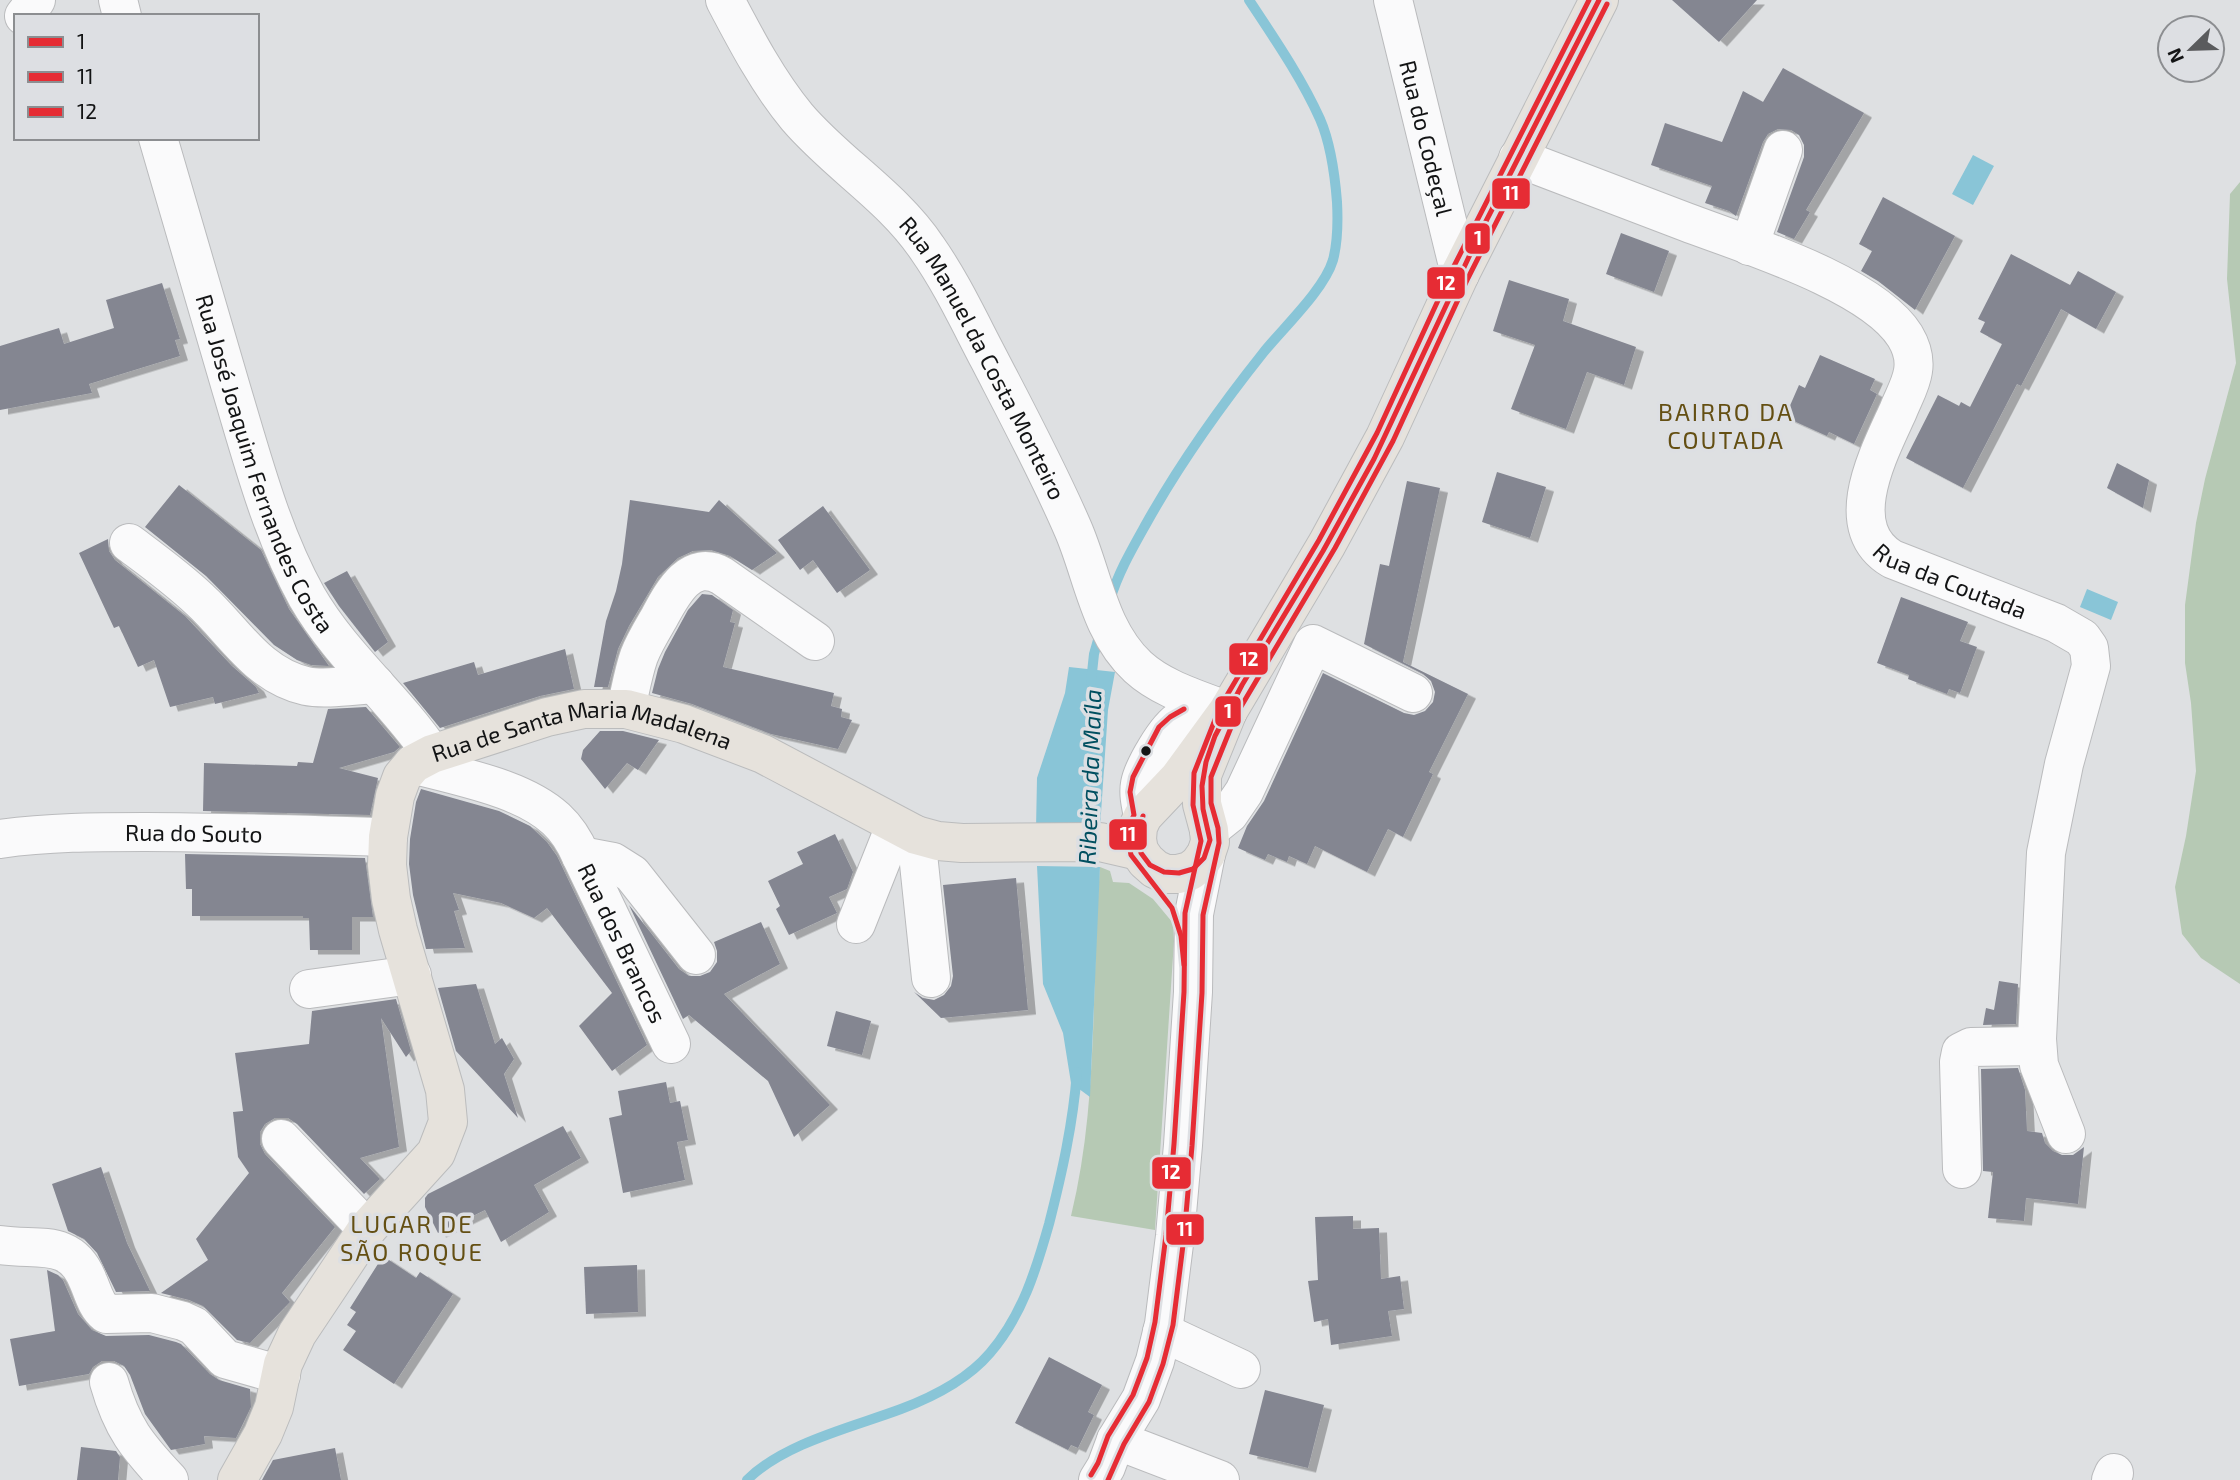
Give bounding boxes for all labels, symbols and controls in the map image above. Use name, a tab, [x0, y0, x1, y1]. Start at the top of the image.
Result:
legend	[14, 14, 259, 140]
north arrow	[2156, 14, 2226, 84]
text: 1	[77, 28, 85, 53]
text: N	[2162, 45, 2188, 67]
street label: Rua do Codeçal	[1394, 57, 1459, 219]
text: 11	[77, 63, 94, 88]
text: 12	[77, 98, 97, 123]
line badge: 11	[1491, 177, 1531, 210]
text: 11	[1503, 181, 1519, 204]
street label: Rua Manuel da Costa Monteiro	[894, 210, 1072, 504]
line badge: 1	[1464, 222, 1491, 255]
text: 1	[1474, 226, 1482, 249]
line badge: 12	[1426, 266, 1466, 300]
text: 12	[1436, 271, 1456, 294]
street label: Rua José Joaquim Fernandes Costa	[190, 291, 340, 638]
district label: BAIRRO DA COUTADA	[1658, 397, 1794, 454]
street label: Rua da Coutada	[1868, 537, 2031, 624]
line badge: 12	[1228, 642, 1269, 676]
text: 12	[1239, 647, 1259, 670]
water label: Ribeira da Maíla	[1071, 689, 1107, 865]
street label: Rua de Santa Maria Madalena	[428, 695, 736, 767]
line badge: 1	[1214, 695, 1242, 728]
text: 1	[1224, 699, 1232, 722]
unlabelled marker	[1139, 744, 1153, 758]
street label: Rua do Souto	[125, 818, 263, 848]
line badge: 11	[1108, 818, 1148, 851]
text: 11	[1120, 822, 1136, 845]
street label: Rua dos Brancos	[573, 859, 673, 1027]
line badge: 12	[1151, 1156, 1192, 1190]
text: 12	[1161, 1160, 1181, 1183]
district label: LUGAR DE SÃO ROQUE	[340, 1209, 484, 1266]
line badge: 11	[1165, 1213, 1205, 1246]
text: 11	[1177, 1217, 1193, 1240]

